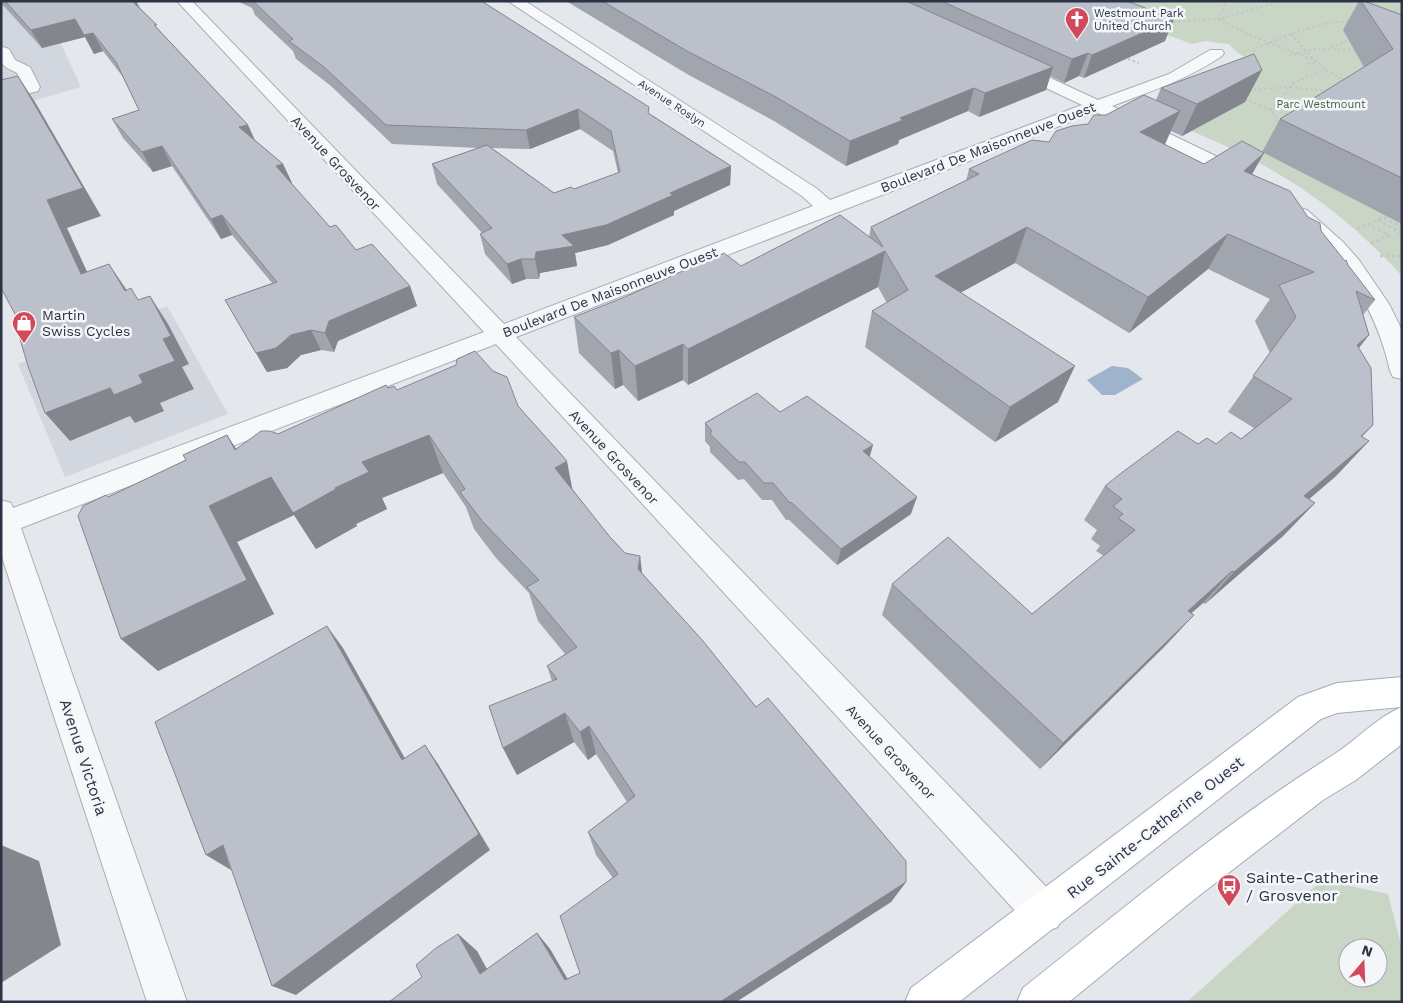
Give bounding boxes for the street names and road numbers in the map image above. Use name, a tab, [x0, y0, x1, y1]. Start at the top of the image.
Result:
street label: Avenue Roslyn	[636, 77, 708, 130]
street label: Boulevard De Maisonneuve Ouest	[878, 98, 1098, 196]
street label: Avenue Grosvenor	[288, 112, 384, 214]
street label: Boulevard De Maisonneuve Ouest	[500, 243, 720, 341]
street label: Avenue Grosvenor	[566, 406, 662, 508]
street label: Avenue Victoria	[56, 697, 111, 818]
street label: Avenue Grosvenor	[843, 701, 939, 803]
street label: Rue Sainte-Catherine Ouest	[1063, 752, 1248, 902]

